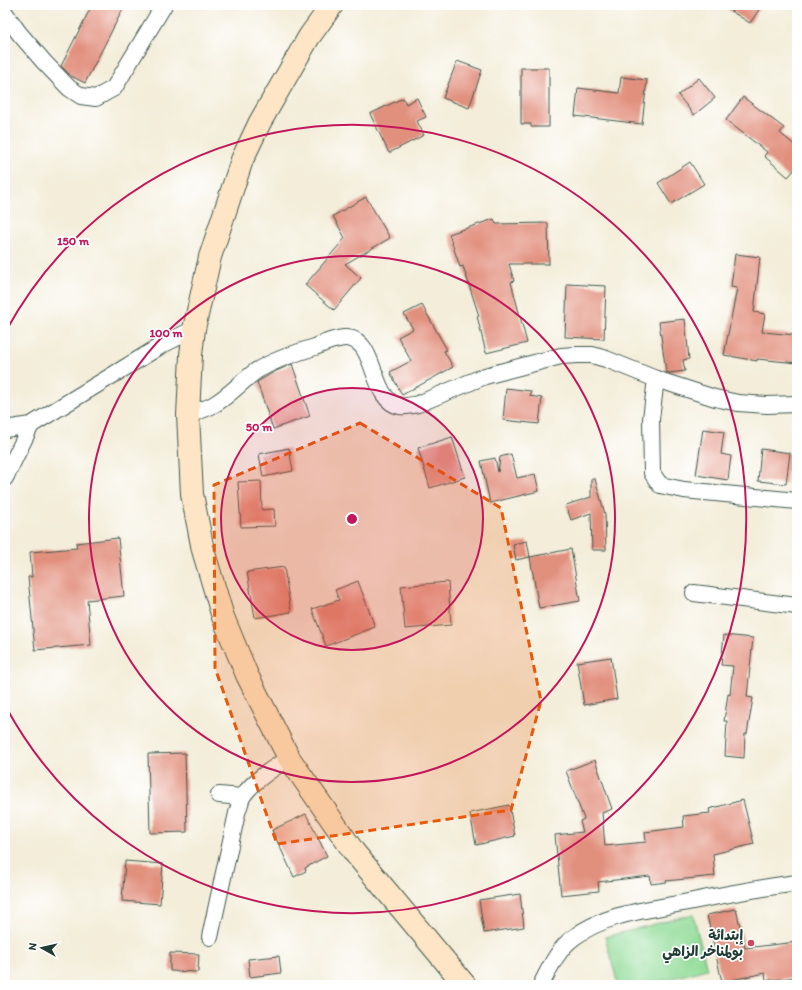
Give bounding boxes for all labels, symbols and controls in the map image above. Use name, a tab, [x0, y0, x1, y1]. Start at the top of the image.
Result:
text: 150 m	[57, 234, 90, 248]
text: 100 m	[149, 326, 183, 340]
text: 50 m	[246, 420, 273, 434]
centre of rings	[345, 512, 359, 526]
place label: إبتدائة بولمناخر الزاهي	[662, 927, 743, 964]
north arrow	[22, 928, 62, 968]
marker: إبتدائة بولمناخر الزاهي	[746, 938, 756, 948]
text: N	[26, 942, 40, 951]

